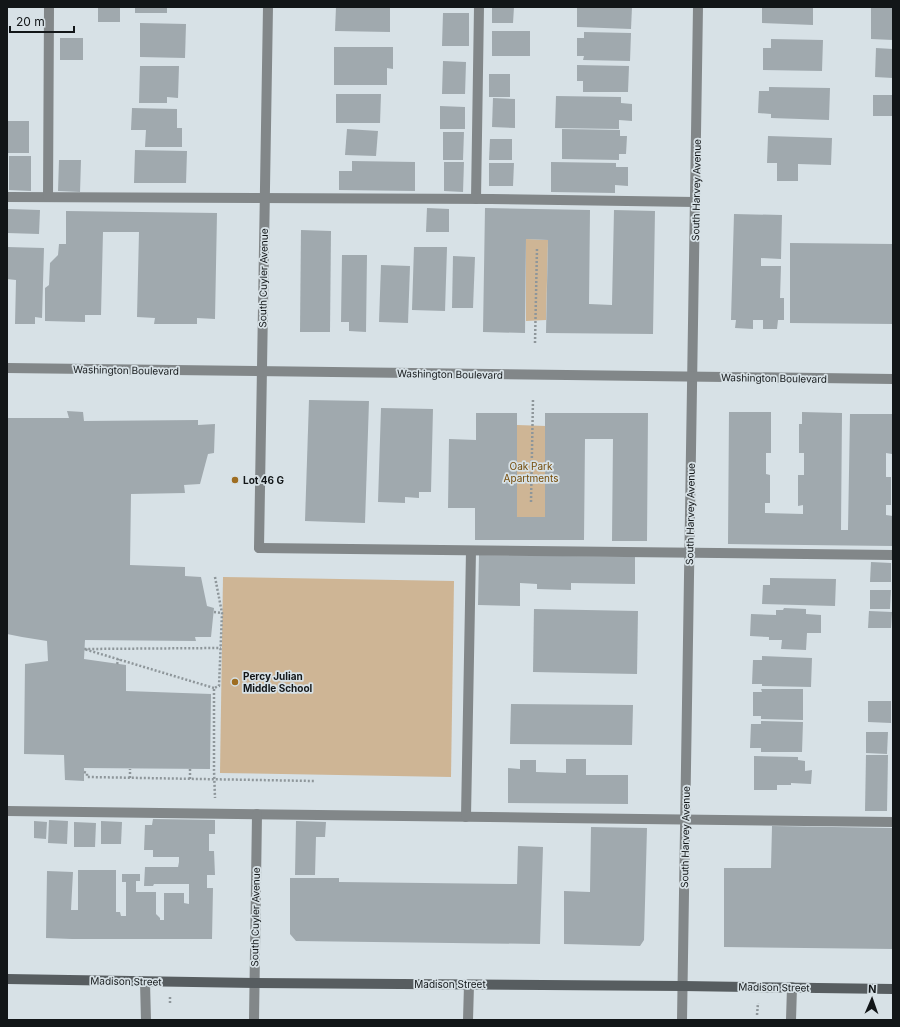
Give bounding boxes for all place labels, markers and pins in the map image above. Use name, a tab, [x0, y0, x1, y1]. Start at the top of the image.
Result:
place label: Lot 46 G	[243, 474, 284, 486]
marker: Lot 46 G	[230, 475, 240, 485]
place label: Percy Julian Middle School	[243, 670, 313, 694]
marker: Percy Julian Middle School	[230, 677, 240, 687]

